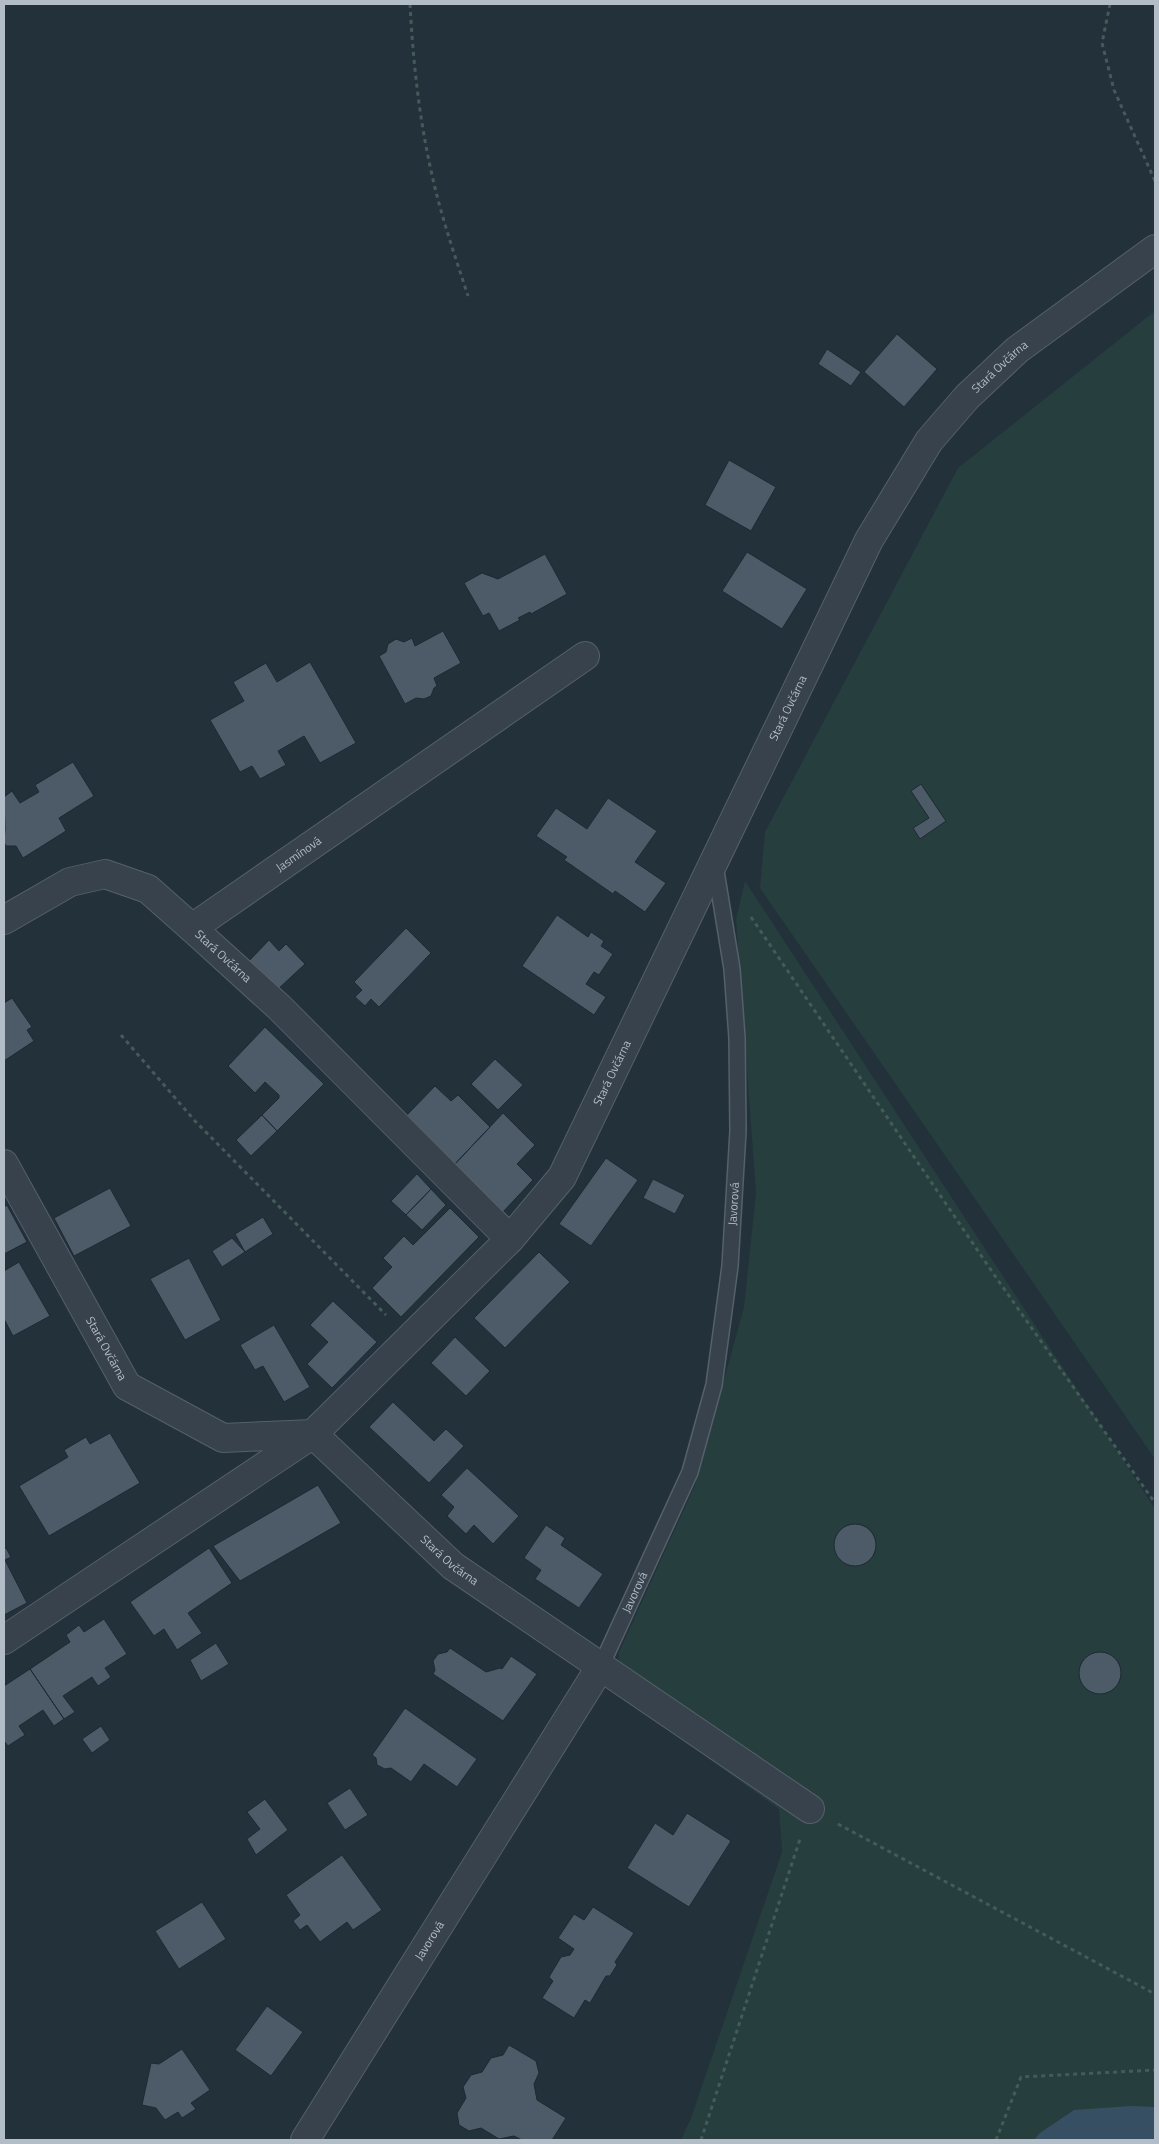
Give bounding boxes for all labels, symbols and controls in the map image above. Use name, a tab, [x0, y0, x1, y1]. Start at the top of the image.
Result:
street label: Stará Ovčárna	[967, 335, 1031, 397]
street label: Stará Ovčárna	[764, 672, 811, 744]
street label: Jasmínová	[271, 831, 325, 876]
street label: Stará Ovčárna	[191, 925, 256, 987]
street label: Stará Ovčárna	[588, 1037, 636, 1109]
street label: Javorová	[722, 1182, 744, 1226]
street label: Stará Ovčárna	[81, 1313, 132, 1384]
street label: Stará Ovčárna	[416, 1530, 483, 1590]
street label: Javorová	[617, 1568, 652, 1616]
street label: Javorová	[409, 1917, 449, 1964]

